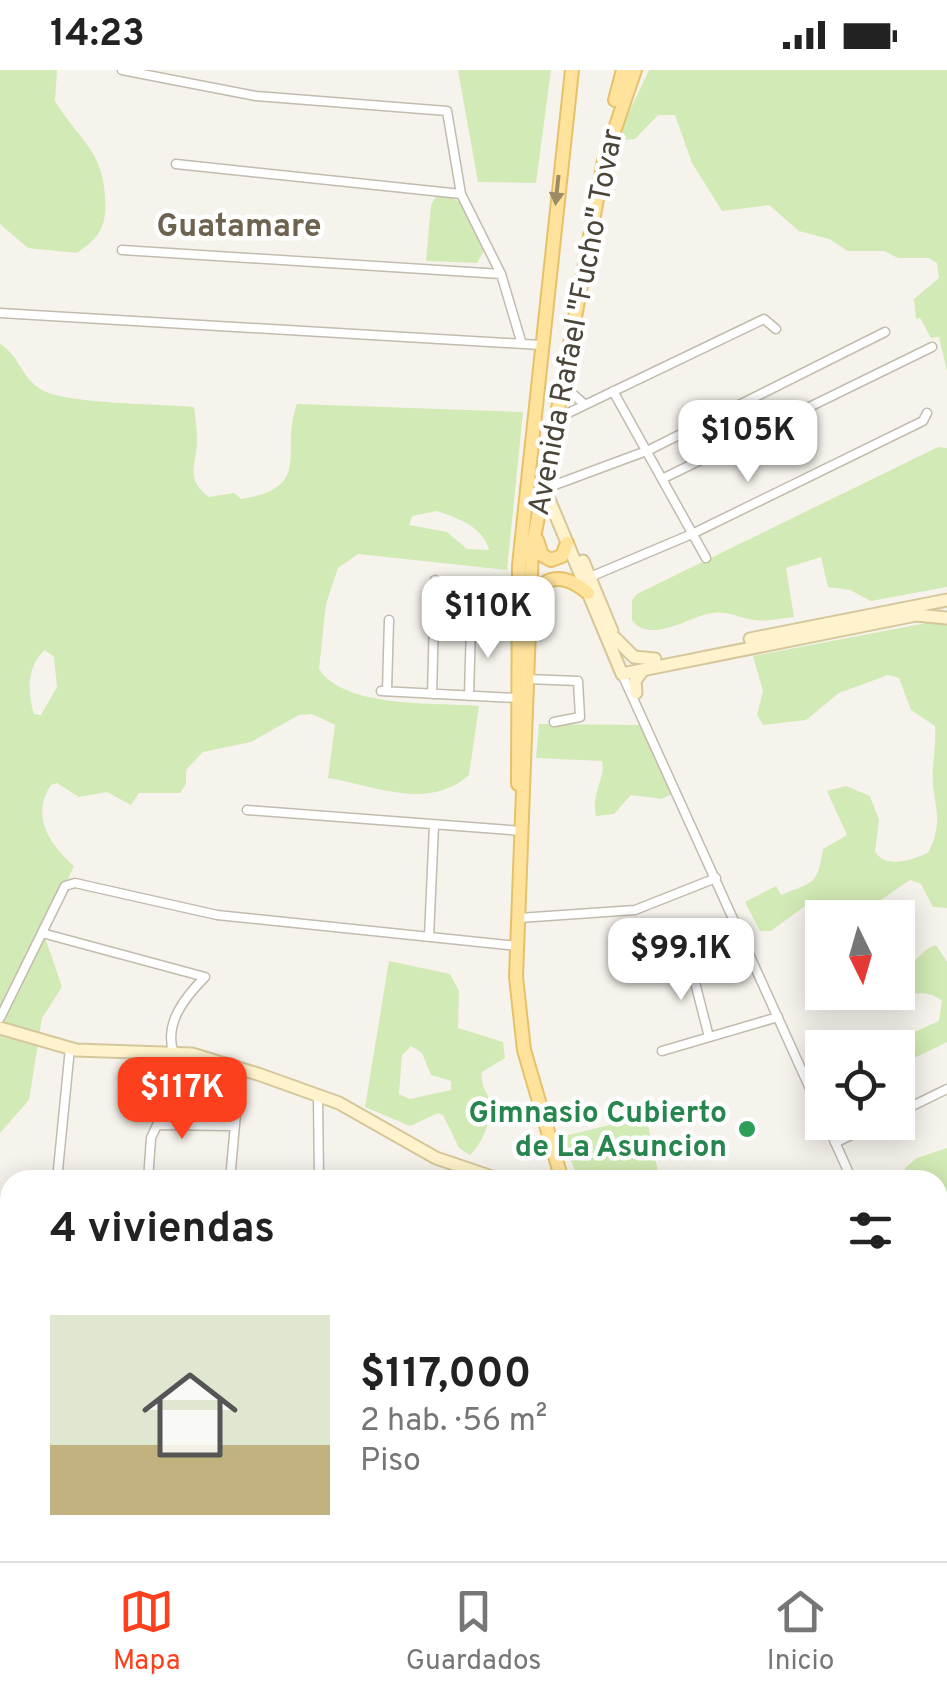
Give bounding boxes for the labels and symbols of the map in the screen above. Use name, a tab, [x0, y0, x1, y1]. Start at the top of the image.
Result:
street label: Avenida Rafael "Fucho" Tovar	[522, 126, 633, 519]
one-way arrow	[549, 174, 565, 206]
district label: Guatamare	[157, 208, 321, 248]
pin: $105K	[678, 400, 818, 485]
pin: $110K	[418, 576, 558, 661]
north arrow	[805, 900, 915, 1010]
pin: $99.1K	[600, 918, 762, 1003]
pin: $117K	[112, 1057, 252, 1142]
place label: Gimnasio Cubierto de La Asuncion	[469, 1096, 727, 1167]
marker: Gimnasio Cubierto de La Asuncion	[736, 1118, 758, 1140]

